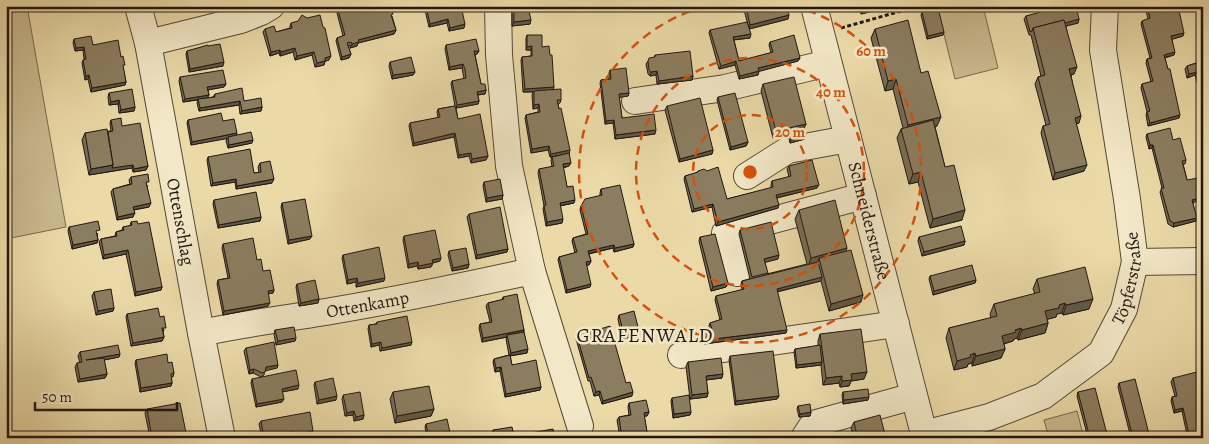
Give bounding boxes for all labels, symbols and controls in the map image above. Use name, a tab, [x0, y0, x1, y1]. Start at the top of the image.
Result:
text: 60 m	[856, 41, 886, 61]
text: 40 m	[816, 82, 846, 102]
text: 20 m	[775, 122, 805, 142]
street label: Schneiderstraße	[843, 159, 896, 283]
centre of rings	[741, 163, 759, 181]
street label: Ottenschlag	[161, 176, 200, 267]
street label: Töpferstraße	[1106, 231, 1147, 329]
street label: Ottenkamp	[324, 285, 411, 324]
district label: GRAFENWALD	[577, 322, 713, 349]
scale bar	[35, 379, 178, 411]
text: 50 m	[42, 387, 72, 407]

